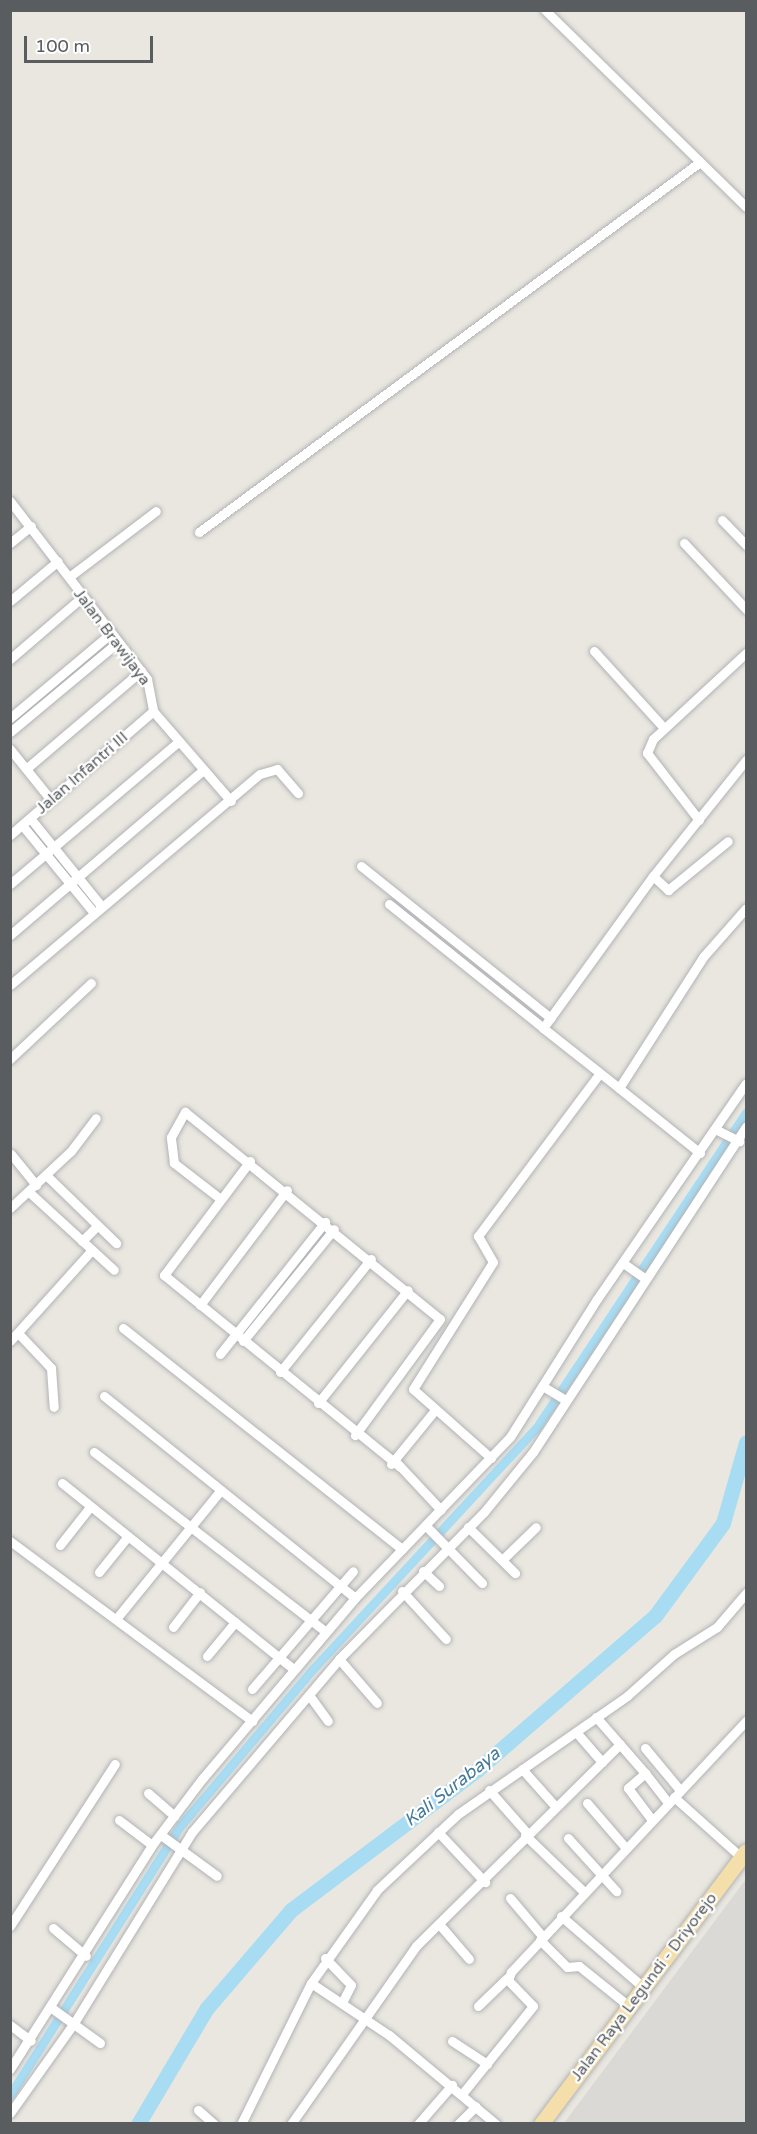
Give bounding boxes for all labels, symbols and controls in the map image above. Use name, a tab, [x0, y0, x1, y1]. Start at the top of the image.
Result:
scale bar	[27, 24, 156, 62]
text: 100 m	[35, 35, 90, 57]
street label: Jalan Brawijaya	[69, 585, 155, 689]
street label: Jalan Infantri III	[32, 728, 132, 818]
water label: Kali Surabaya	[400, 1743, 504, 1831]
street label: Jalan Raya Legundi - Driyorejo	[567, 1889, 721, 2085]

